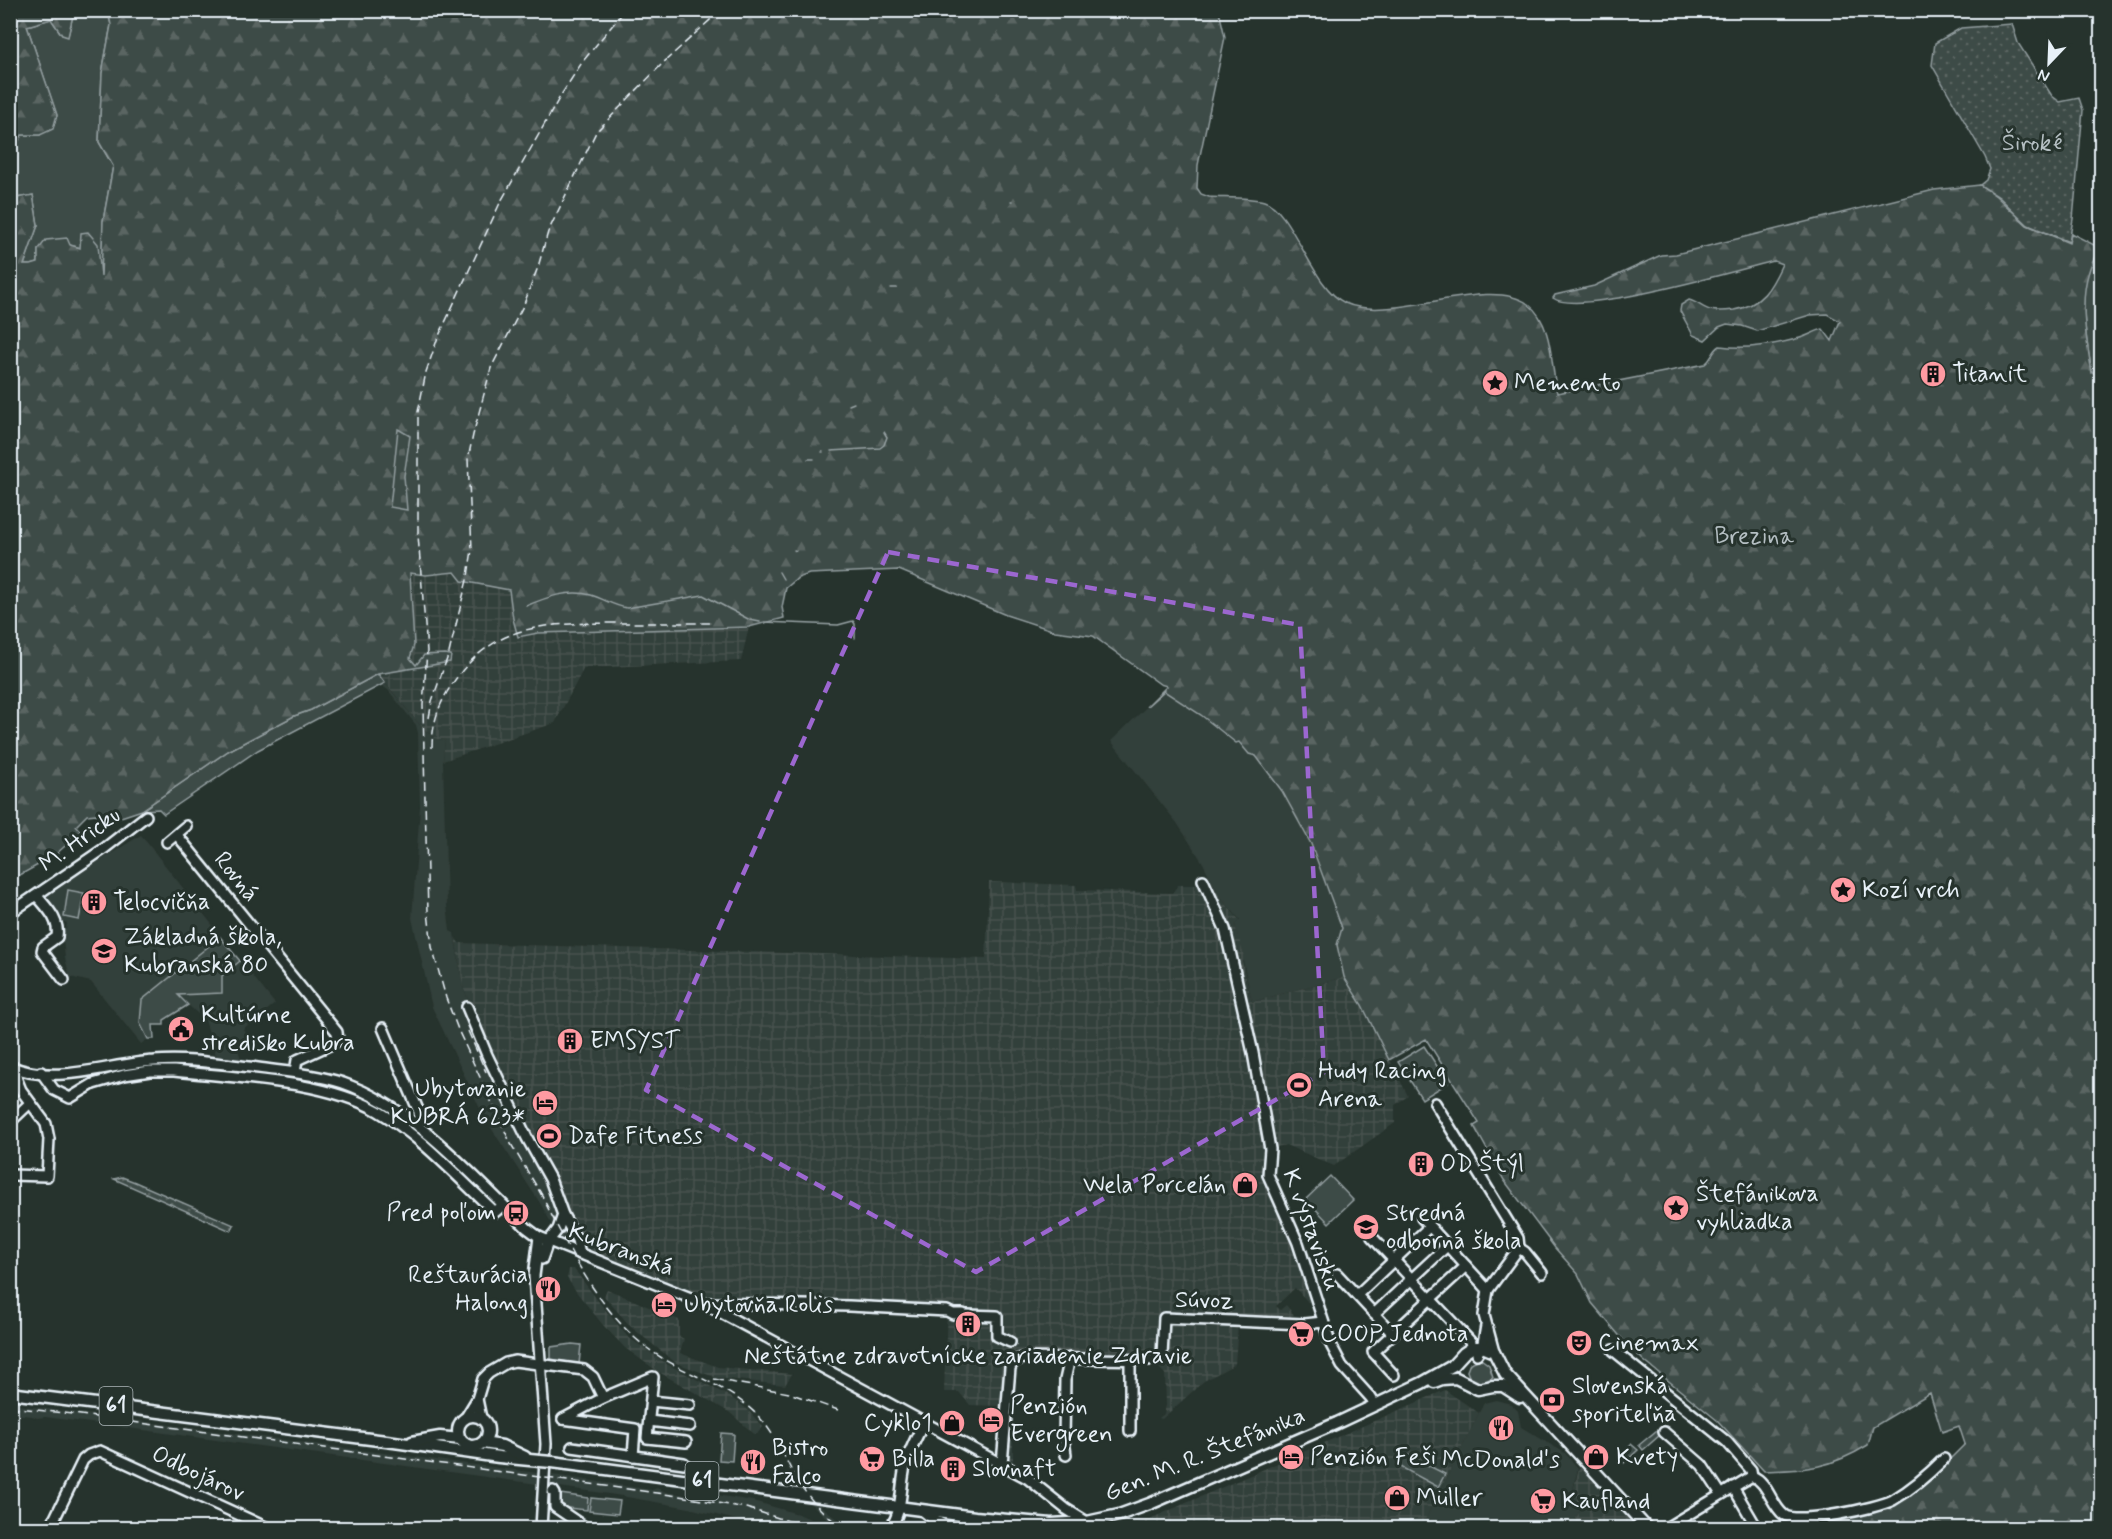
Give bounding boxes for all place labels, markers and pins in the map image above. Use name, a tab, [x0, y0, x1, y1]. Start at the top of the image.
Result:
building icon: Titanit	[1918, 359, 1948, 389]
place label: Titanit	[1952, 359, 2027, 390]
place icon: Memento	[1480, 368, 1510, 398]
place label: Memento	[1514, 368, 1621, 399]
place icon: Kozí vrch	[1828, 875, 1858, 905]
place label: Kozí vrch	[1862, 875, 1960, 906]
building icon: Telocvičňa	[79, 887, 109, 917]
place label: Telocvičňa	[113, 887, 210, 918]
place label: Základná škola, Kubranská 80	[124, 922, 282, 981]
school or university icon: Základná škola, Kubranská 80	[89, 936, 119, 966]
place label: Kultúrne stredisko Kubra	[201, 1000, 355, 1059]
public building icon: Kultúrne stredisko Kubra	[166, 1014, 196, 1044]
building icon: EMSYST	[555, 1026, 585, 1056]
place label: EMSYST	[590, 1026, 680, 1057]
place label: Hudy Racing Arena	[1318, 1056, 1446, 1115]
sports icon: Hudy Racing Arena	[1284, 1070, 1314, 1100]
place label: Ubytovanie KUBRÁ 623*	[390, 1074, 526, 1133]
hotel icon: Ubytovanie KUBRÁ 623*	[530, 1088, 560, 1118]
sports icon: Dafe Fitness	[534, 1121, 564, 1151]
place label: Dafe Fitness	[568, 1121, 703, 1152]
building icon: OD Štýl	[1406, 1149, 1436, 1179]
place label: OD Štýl	[1440, 1149, 1524, 1180]
place label: Wela Porcelán	[1083, 1170, 1226, 1201]
shop icon: Wela Porcelán	[1230, 1170, 1260, 1200]
place label: Štefánikova vyhliadka	[1696, 1179, 1819, 1238]
place icon: Štefánikova vyhliadka	[1661, 1193, 1691, 1223]
place label: Pred poľom	[387, 1198, 496, 1229]
bus stop icon: Pred poľom	[501, 1198, 531, 1228]
place label: Stredná odborná škola	[1386, 1198, 1522, 1257]
school or university icon: Stredná odborná škola	[1351, 1212, 1381, 1242]
place label: Reštaurácia Halong	[408, 1260, 528, 1319]
restaurant icon: Reštaurácia Halong	[533, 1274, 563, 1304]
hotel icon: Ubytovňa Rolis	[649, 1290, 679, 1320]
place label: Ubytovňa Rolis	[684, 1290, 833, 1321]
building icon: Neštátne zdravotnícke zariadenie Zdravie	[953, 1309, 983, 1339]
supermarket icon: COOP Jednota	[1286, 1319, 1316, 1349]
place label: COOP Jednota	[1320, 1319, 1469, 1350]
theatre icon: Cinemax	[1564, 1328, 1594, 1358]
place label: Cinemax	[1598, 1328, 1699, 1359]
place label: Neštátne zdravotnícke zariadenie Zdravie	[744, 1341, 1192, 1372]
place label: Slovenská sporiteľňa	[1572, 1371, 1677, 1430]
bank icon: Slovenská sporiteľňa	[1537, 1385, 1567, 1415]
place label: Penzión Evergreen	[1010, 1391, 1113, 1452]
hotel icon: Penzión Evergreen	[976, 1405, 1006, 1435]
place label: Cyklo1	[864, 1408, 932, 1439]
shop icon: Cyklo1	[937, 1408, 967, 1438]
restaurant icon: McDonald's	[1486, 1413, 1516, 1443]
place label: Bistro Falco	[772, 1433, 828, 1492]
hotel icon: Penzión Feši	[1276, 1442, 1306, 1472]
place label: Penzión Feši	[1310, 1442, 1436, 1473]
shop icon: Kvety	[1581, 1442, 1611, 1472]
place label: Kvety	[1616, 1442, 1678, 1473]
supermarket icon: Billa	[857, 1444, 887, 1474]
place label: Billa	[892, 1444, 935, 1475]
place label: McDonald's	[1442, 1445, 1560, 1476]
restaurant icon: Bistro Falco	[738, 1447, 768, 1477]
building icon: Slovnaft	[938, 1454, 968, 1484]
place label: Slovnaft	[972, 1454, 1056, 1485]
shop icon: Müller	[1382, 1483, 1412, 1513]
place label: Müller	[1416, 1483, 1483, 1514]
supermarket icon: Kaufland	[1528, 1486, 1558, 1516]
place label: Kaufland	[1562, 1486, 1650, 1517]

